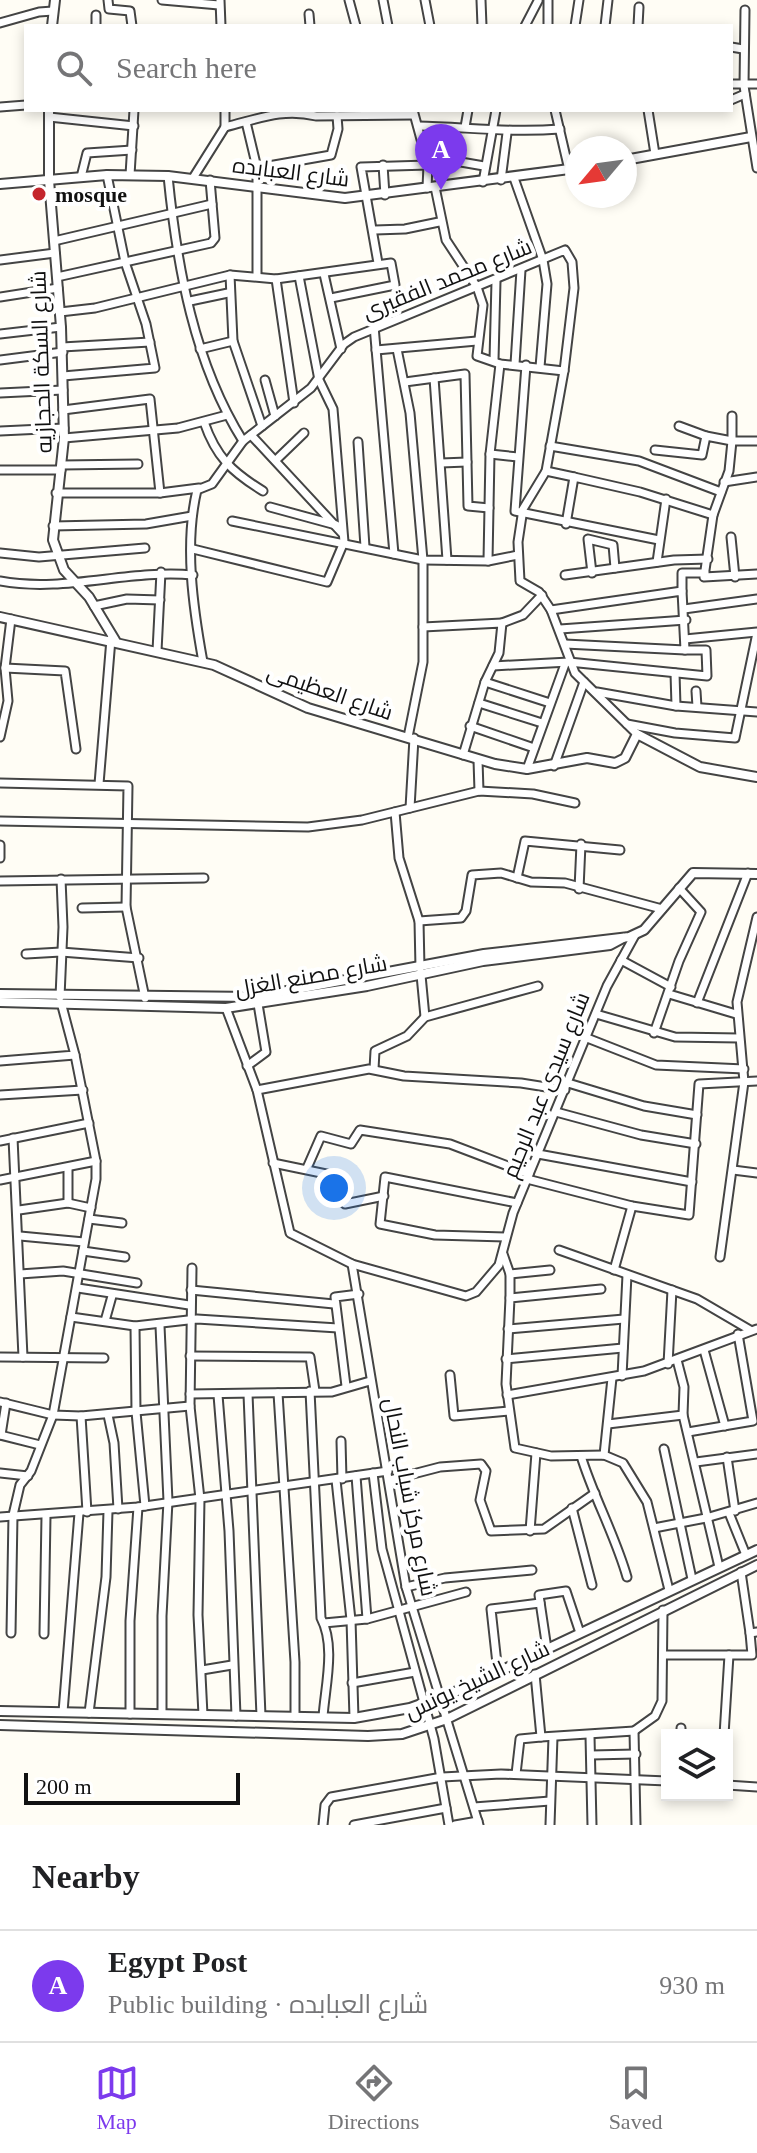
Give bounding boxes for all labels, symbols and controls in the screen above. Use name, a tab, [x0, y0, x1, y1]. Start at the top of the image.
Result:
search box	[24, 24, 733, 112]
icon: search	[52, 46, 96, 90]
text: Search here	[116, 51, 257, 84]
pin: A	[415, 124, 467, 190]
north arrow	[565, 136, 637, 208]
street label: شارع العبابده	[231, 152, 351, 194]
place label: mosque	[55, 182, 127, 207]
marker: mosque	[30, 185, 48, 203]
street label: شارع محمد الفقيرى	[359, 234, 536, 326]
street label: شارع السكة الحجازيه	[25, 270, 59, 454]
street label: شارع العظيمى	[263, 659, 396, 727]
street label: شارع مصنع الغزل	[233, 950, 389, 1004]
street label: شارع سيدى عبد الرحيم	[497, 988, 598, 1183]
your location	[314, 1168, 354, 1208]
street label: شارع مركز شباب النحال	[377, 1396, 442, 1599]
street label: شارع الشيخ يونس	[401, 1636, 554, 1726]
map controls	[661, 1729, 733, 1801]
button: layers	[661, 1729, 733, 1801]
scale bar	[24, 1769, 240, 1805]
text: 200 m	[36, 1774, 92, 1799]
text: Nearby	[32, 1858, 140, 1895]
text: Egypt Post	[108, 1945, 247, 1978]
text: A	[49, 1971, 67, 2000]
text: 930 m	[659, 1971, 725, 2000]
text: Public building · شارع العبابده	[108, 1990, 428, 2019]
tab: Map	[95, 2061, 139, 2135]
tab: Directions	[328, 2061, 419, 2135]
tab: Saved	[609, 2061, 662, 2135]

